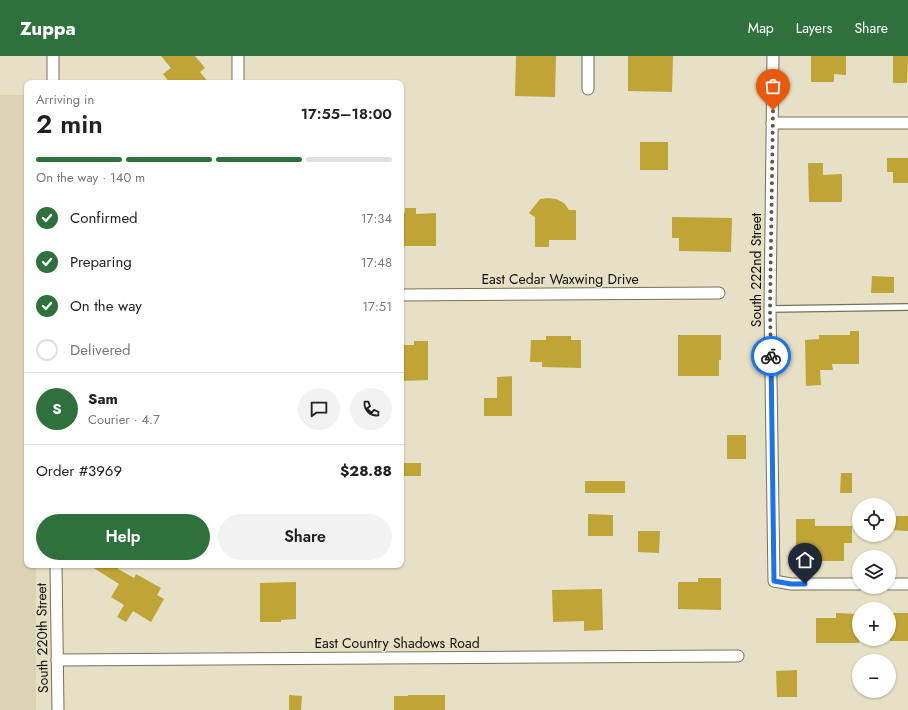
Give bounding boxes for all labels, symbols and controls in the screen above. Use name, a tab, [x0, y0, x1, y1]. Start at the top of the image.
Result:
text: Zuppa	[20, 15, 76, 42]
text: Map	[748, 18, 774, 38]
text: Layers	[796, 18, 832, 38]
text: Share	[854, 18, 888, 38]
pin	[756, 69, 790, 110]
icon: bag	[762, 75, 784, 97]
text: Arriving in	[36, 90, 94, 109]
text: 17:55–18:00	[301, 103, 392, 125]
text: 2 min	[36, 105, 103, 143]
text: On the way · 140 m	[36, 168, 145, 187]
icon: check	[36, 207, 58, 229]
text: Confirmed	[70, 207, 138, 229]
text: 17:34	[361, 209, 392, 228]
street label: South 222nd Street	[746, 212, 766, 327]
icon: check	[36, 251, 58, 273]
text: Preparing	[70, 251, 132, 273]
text: 17:48	[361, 253, 392, 272]
street label: East Cedar Waxwing Drive	[481, 269, 639, 289]
icon: check	[36, 295, 58, 317]
text: On the way	[70, 295, 142, 317]
text: 17:51	[362, 297, 392, 316]
courier	[751, 336, 791, 376]
text: Delivered	[70, 339, 131, 361]
icon: bike	[760, 345, 782, 367]
text: Sam	[88, 388, 118, 410]
button: chat	[298, 388, 340, 430]
button: phone	[350, 388, 392, 430]
text: S	[52, 398, 62, 420]
text: Courier · 4.7	[88, 410, 160, 429]
text: Order #3969	[36, 460, 122, 482]
text: $28.88	[340, 460, 392, 482]
map controls	[852, 498, 896, 698]
button: locate	[852, 498, 896, 542]
button: Help	[36, 514, 210, 560]
button: Share	[218, 514, 392, 560]
pin	[788, 543, 822, 584]
icon: home	[794, 549, 816, 571]
button: layers	[852, 550, 896, 594]
street label: South 220th Street	[31, 582, 53, 693]
button: +	[852, 602, 896, 646]
street label: East Country Shadows Road	[314, 633, 480, 653]
button: −	[852, 654, 896, 698]

